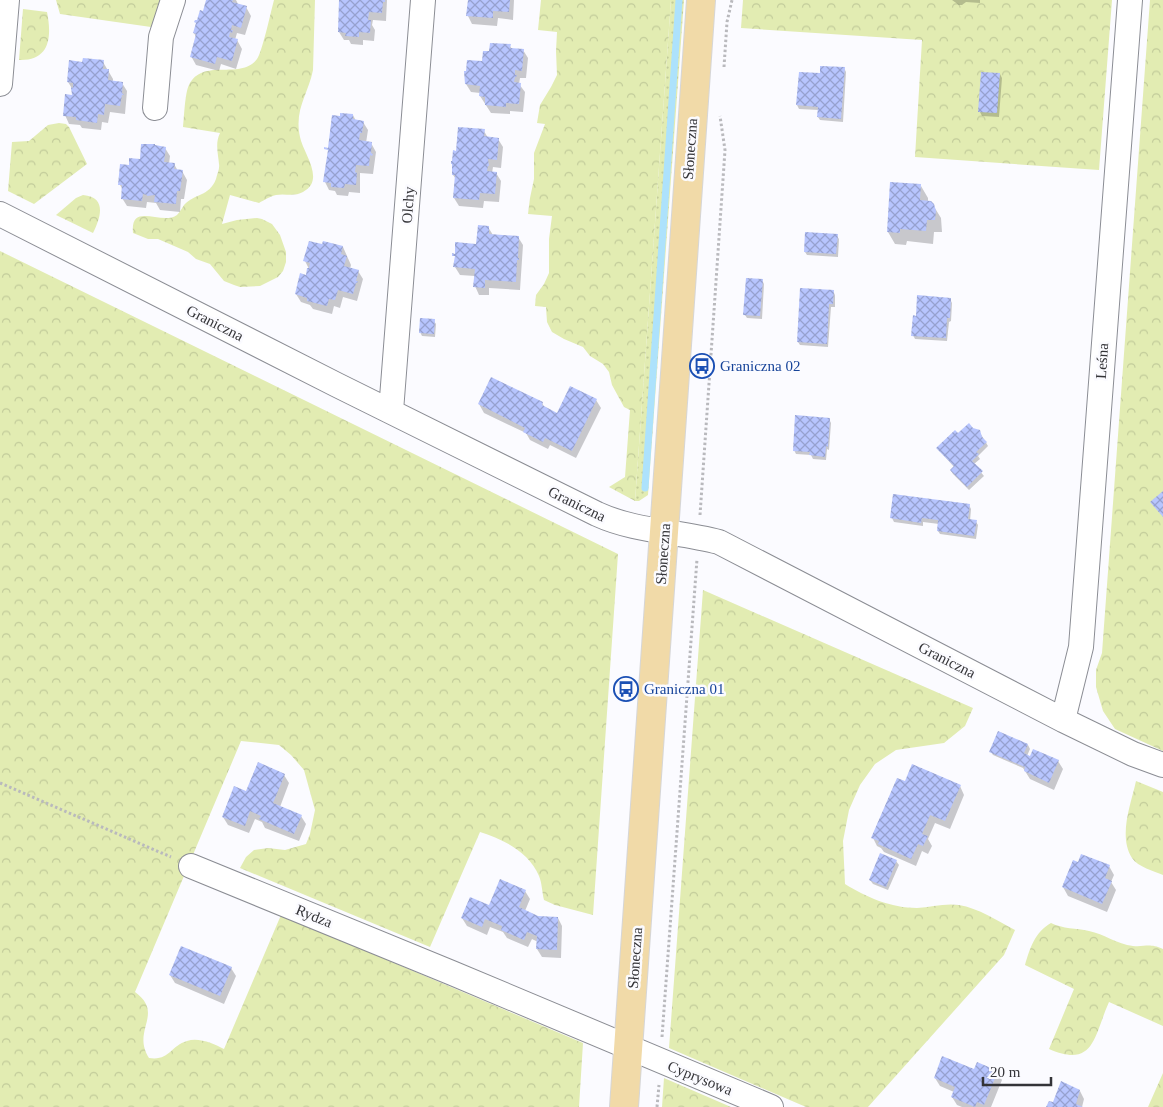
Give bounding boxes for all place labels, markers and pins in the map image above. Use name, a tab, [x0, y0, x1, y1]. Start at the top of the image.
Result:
bus stop icon: Graniczna 02	[689, 353, 715, 379]
place label: Graniczna 02	[720, 358, 800, 374]
bus stop icon: Graniczna 01	[613, 676, 639, 702]
place label: Graniczna 01	[644, 681, 724, 697]

